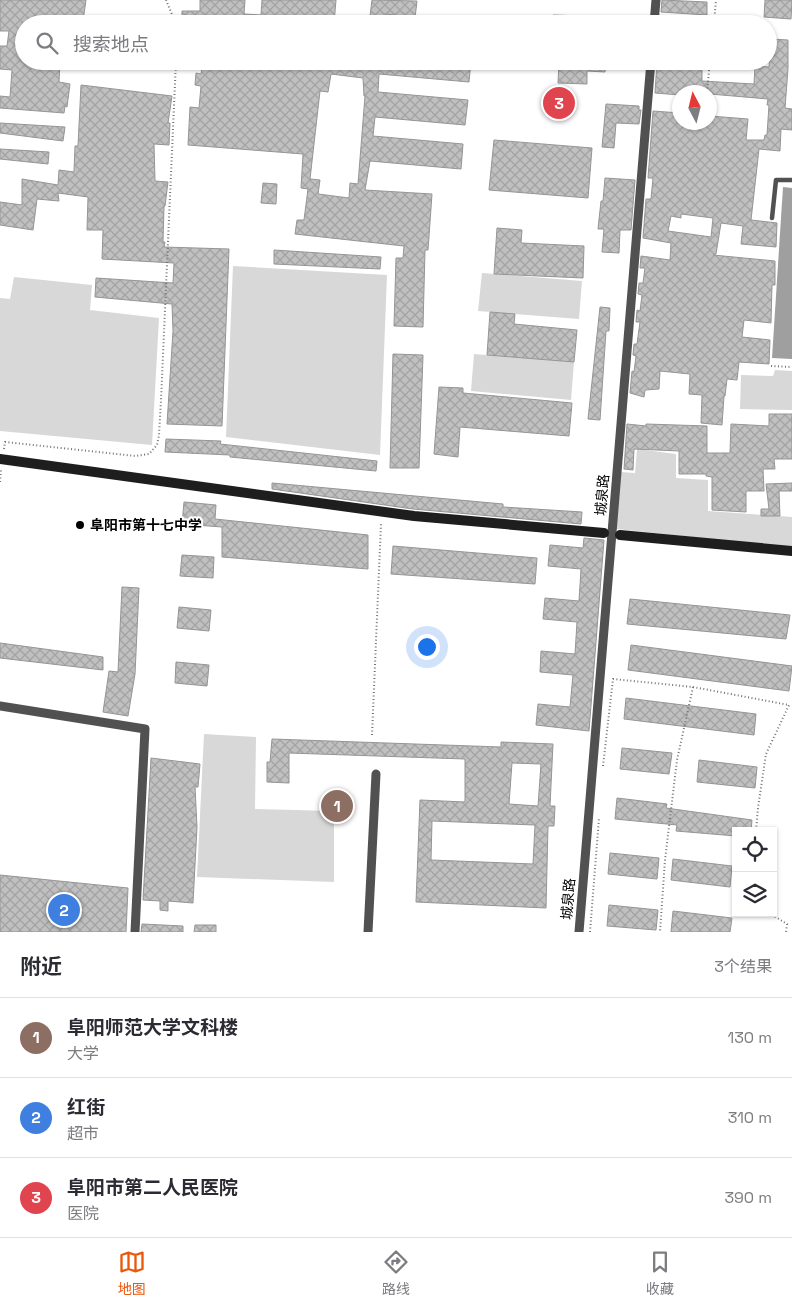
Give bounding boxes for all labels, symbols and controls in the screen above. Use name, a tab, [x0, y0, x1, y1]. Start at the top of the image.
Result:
search box	[15, 15, 777, 70]
icon: search	[33, 29, 61, 57]
text: 搜索地点	[73, 32, 149, 57]
pin: 3	[543, 84, 575, 122]
north arrow	[672, 85, 717, 130]
street label: 城泉路	[591, 473, 613, 517]
place label: 阜阳市第十七中学	[90, 516, 202, 534]
marker: 阜阳市第十七中学	[74, 519, 86, 531]
your location	[414, 634, 440, 660]
pin: 1	[321, 787, 353, 825]
map controls	[732, 827, 777, 917]
button: locate	[732, 827, 777, 872]
button: layers	[732, 872, 777, 917]
street label: 城泉路	[557, 877, 579, 921]
pin: 2	[48, 891, 80, 929]
text: 附近	[20, 953, 62, 980]
text: 3个结果	[714, 956, 772, 977]
text: 阜阳师范大学文科楼	[67, 1015, 238, 1040]
text: 1	[32, 1027, 40, 1048]
text: 130 m	[728, 1027, 772, 1048]
text: 大学	[67, 1043, 99, 1064]
text: 红街	[67, 1095, 105, 1120]
text: 2	[31, 1107, 41, 1128]
text: 310 m	[728, 1107, 772, 1128]
text: 超市	[67, 1123, 99, 1144]
text: 阜阳市第二人民医院	[67, 1175, 238, 1200]
text: 3	[31, 1187, 41, 1208]
text: 390 m	[724, 1187, 772, 1208]
text: 医院	[67, 1203, 99, 1224]
tab: 地图	[118, 1248, 146, 1298]
tab: 路线	[382, 1248, 410, 1298]
tab: 收藏	[646, 1248, 674, 1298]

